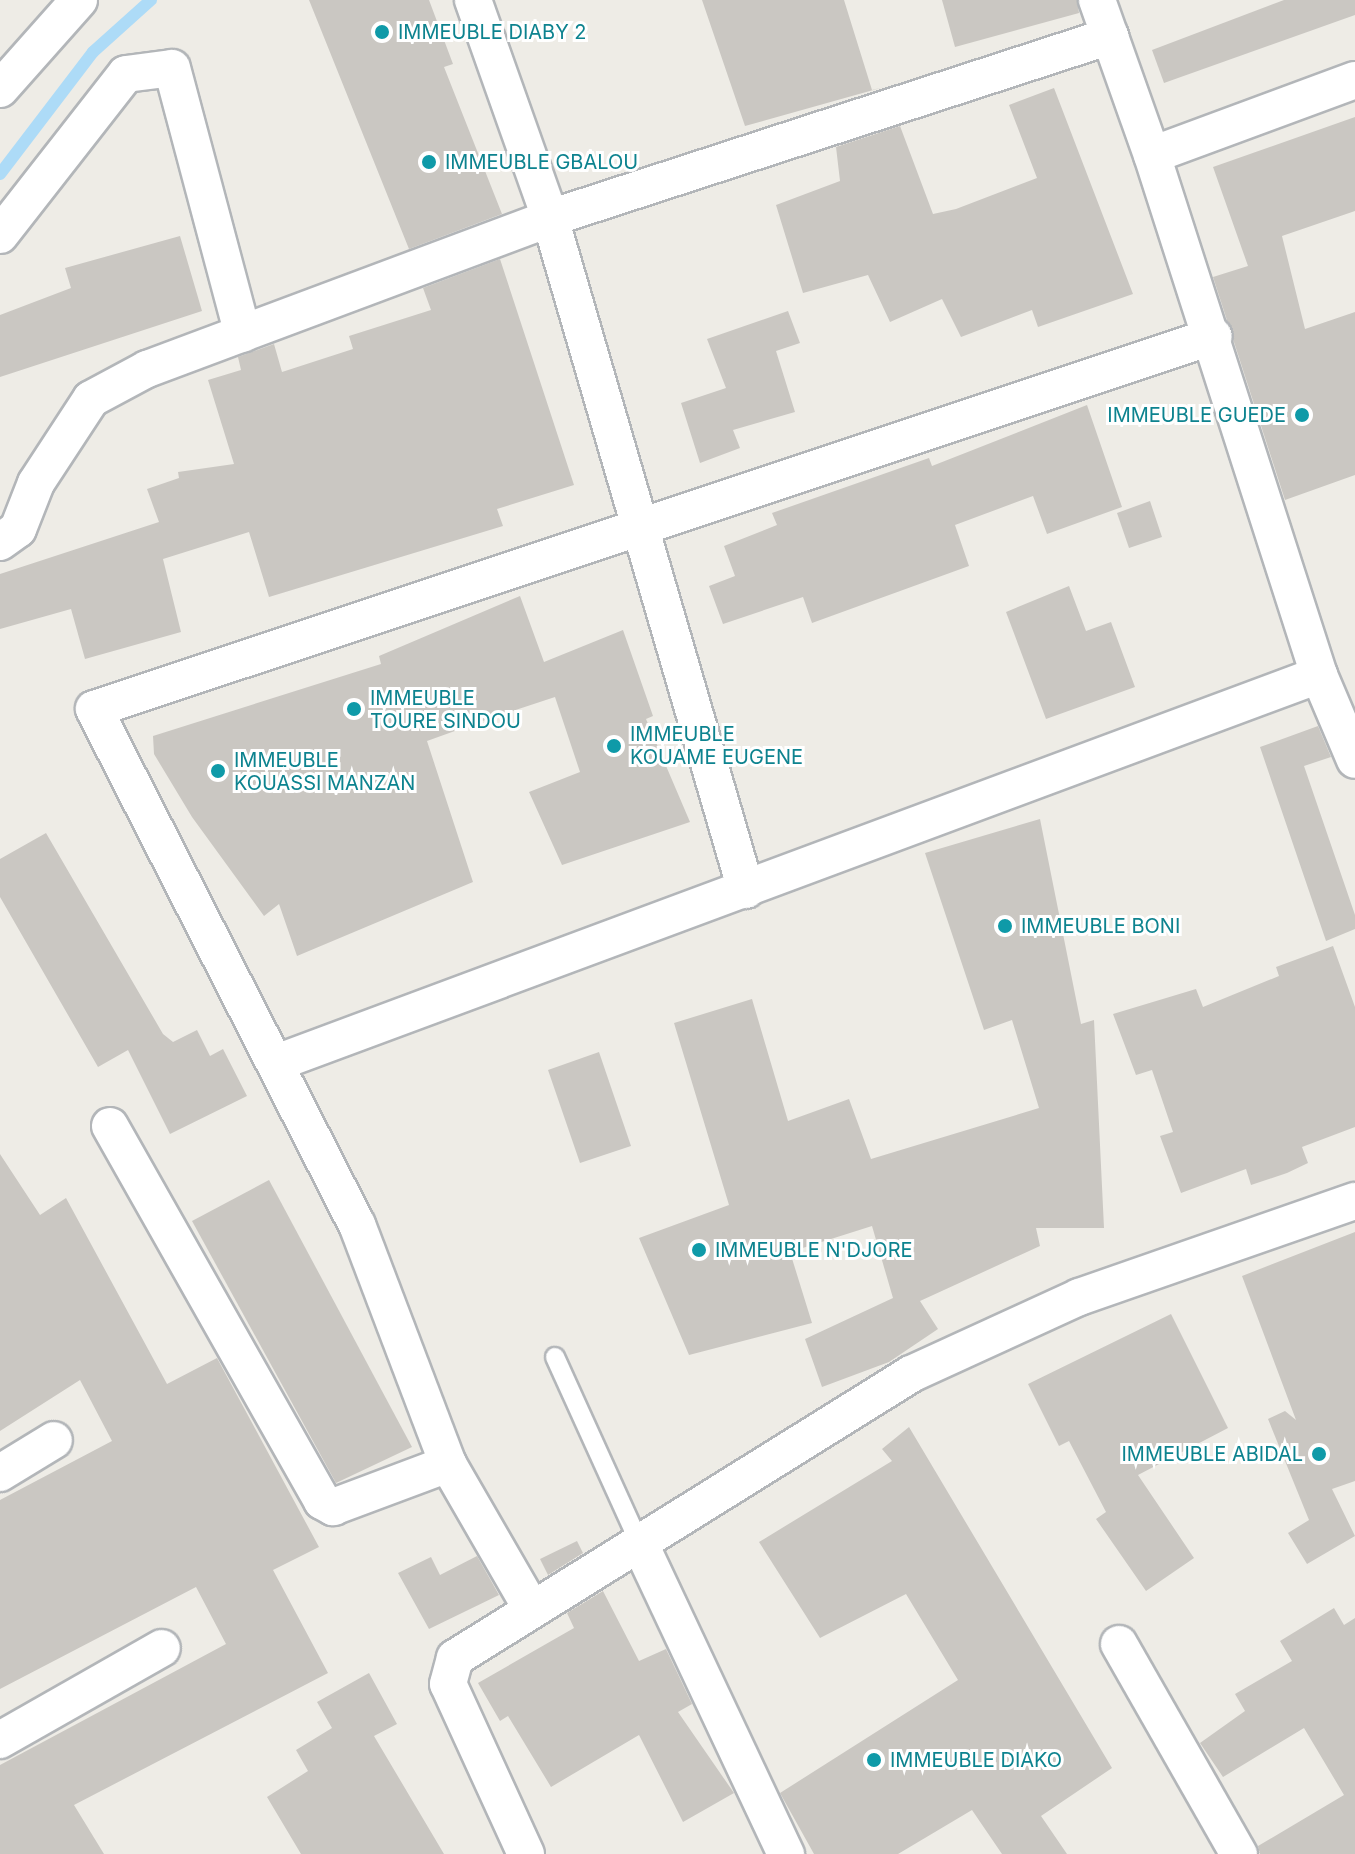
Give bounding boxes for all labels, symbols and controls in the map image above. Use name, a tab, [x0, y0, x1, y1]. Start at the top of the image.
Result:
place label: IMMEUBLE DIABY 2	[398, 20, 587, 44]
marker: IMMEUBLE DIABY 2	[373, 23, 391, 41]
place label: IMMEUBLE GBALOU	[445, 150, 638, 174]
marker: IMMEUBLE GBALOU	[420, 153, 438, 171]
place label: IMMEUBLE GUEDE	[1107, 403, 1286, 427]
marker: IMMEUBLE GUEDE	[1293, 406, 1311, 424]
place label: IMMEUBLE TOURE SINDOU	[370, 686, 521, 733]
marker: IMMEUBLE TOURE SINDOU	[345, 700, 363, 718]
place label: IMMEUBLE KOUAME EUGENE	[630, 722, 803, 769]
marker: IMMEUBLE KOUAME EUGENE	[605, 737, 623, 755]
place label: IMMEUBLE KOUASSI MANZAN	[234, 748, 415, 795]
marker: IMMEUBLE KOUASSI MANZAN	[209, 762, 227, 780]
place label: IMMEUBLE BONI	[1021, 914, 1180, 938]
marker: IMMEUBLE BONI	[996, 917, 1014, 935]
place label: IMMEUBLE N'DJORE	[715, 1238, 913, 1262]
marker: IMMEUBLE N'DJORE	[690, 1241, 708, 1259]
place label: IMMEUBLE ABIDAL	[1121, 1442, 1303, 1466]
marker: IMMEUBLE ABIDAL	[1310, 1445, 1328, 1463]
place label: IMMEUBLE DIAKO	[890, 1748, 1062, 1772]
marker: IMMEUBLE DIAKO	[865, 1751, 883, 1769]

